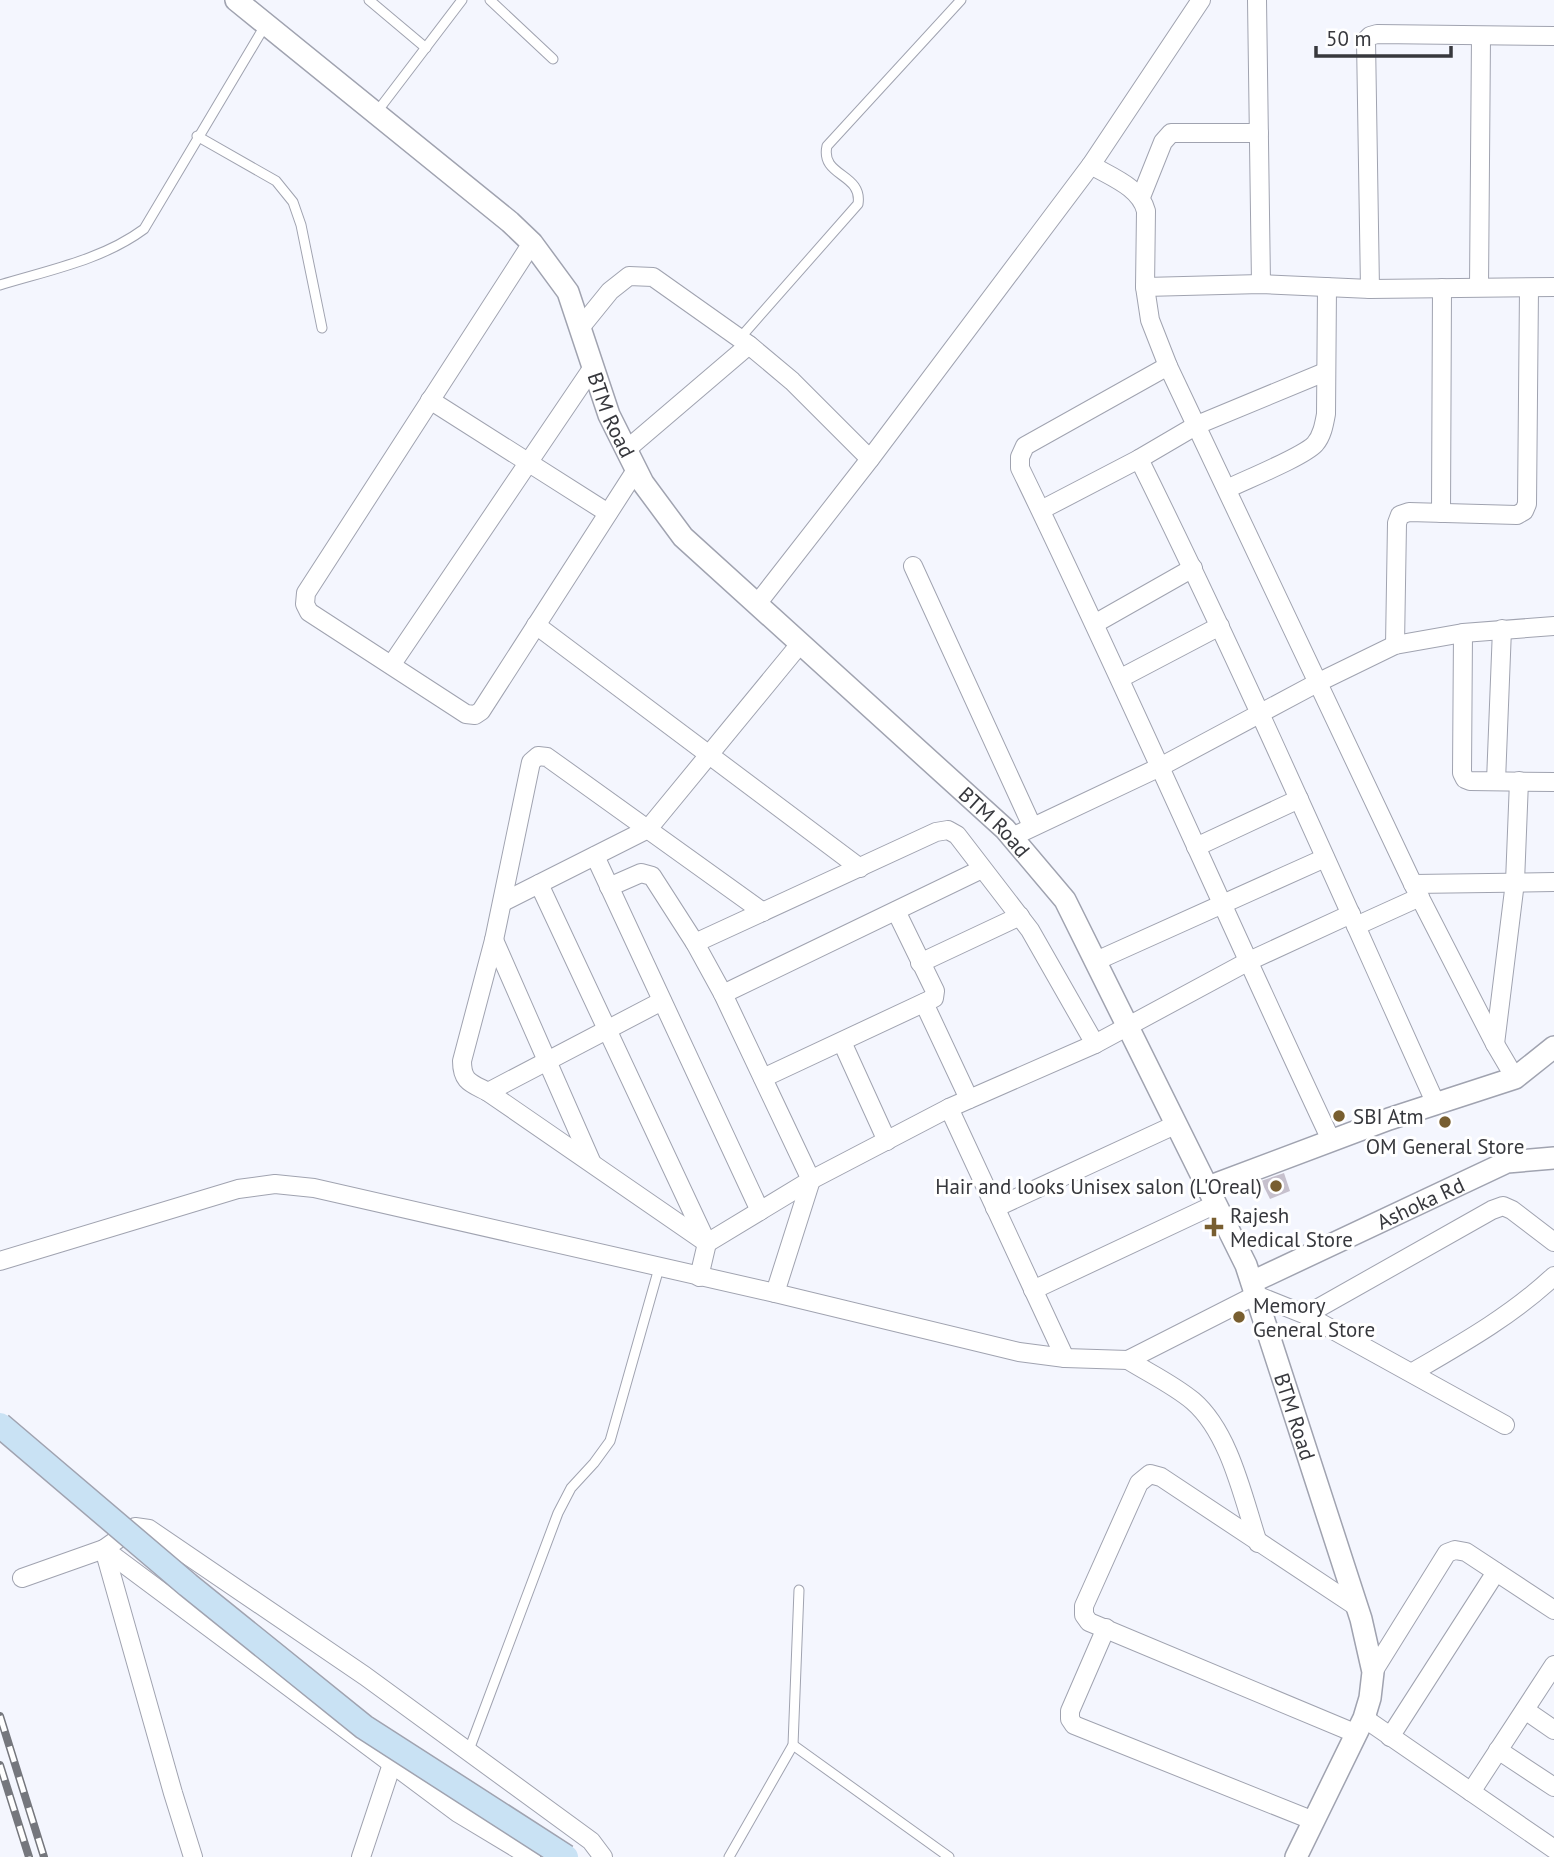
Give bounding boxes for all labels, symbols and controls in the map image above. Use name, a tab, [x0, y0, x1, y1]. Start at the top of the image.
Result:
scale bar	[1316, 14, 1451, 58]
text: 50 m	[1326, 25, 1372, 52]
street label: BTM Road	[582, 368, 641, 462]
street label: BTM Road	[953, 780, 1036, 863]
place label: SBI Atm	[1353, 1103, 1424, 1130]
marker: SBI Atm	[1331, 1108, 1347, 1124]
marker: OM General Store	[1437, 1114, 1453, 1130]
place label: OM General Store	[1366, 1133, 1524, 1160]
street label: Ashoka Rd	[1372, 1171, 1468, 1235]
place label: Hair and looks Unisex salon (L'Oreal)	[935, 1173, 1262, 1200]
marker: Hair and looks Unisex salon (L'Oreal)	[1268, 1178, 1284, 1194]
place label: Rajesh Medical Store	[1230, 1202, 1353, 1253]
marker: Rajesh Medical Store	[1204, 1217, 1224, 1237]
place label: Memory General Store	[1253, 1292, 1375, 1343]
marker: Memory General Store	[1231, 1309, 1247, 1325]
street label: BTM Road	[1268, 1369, 1322, 1463]

